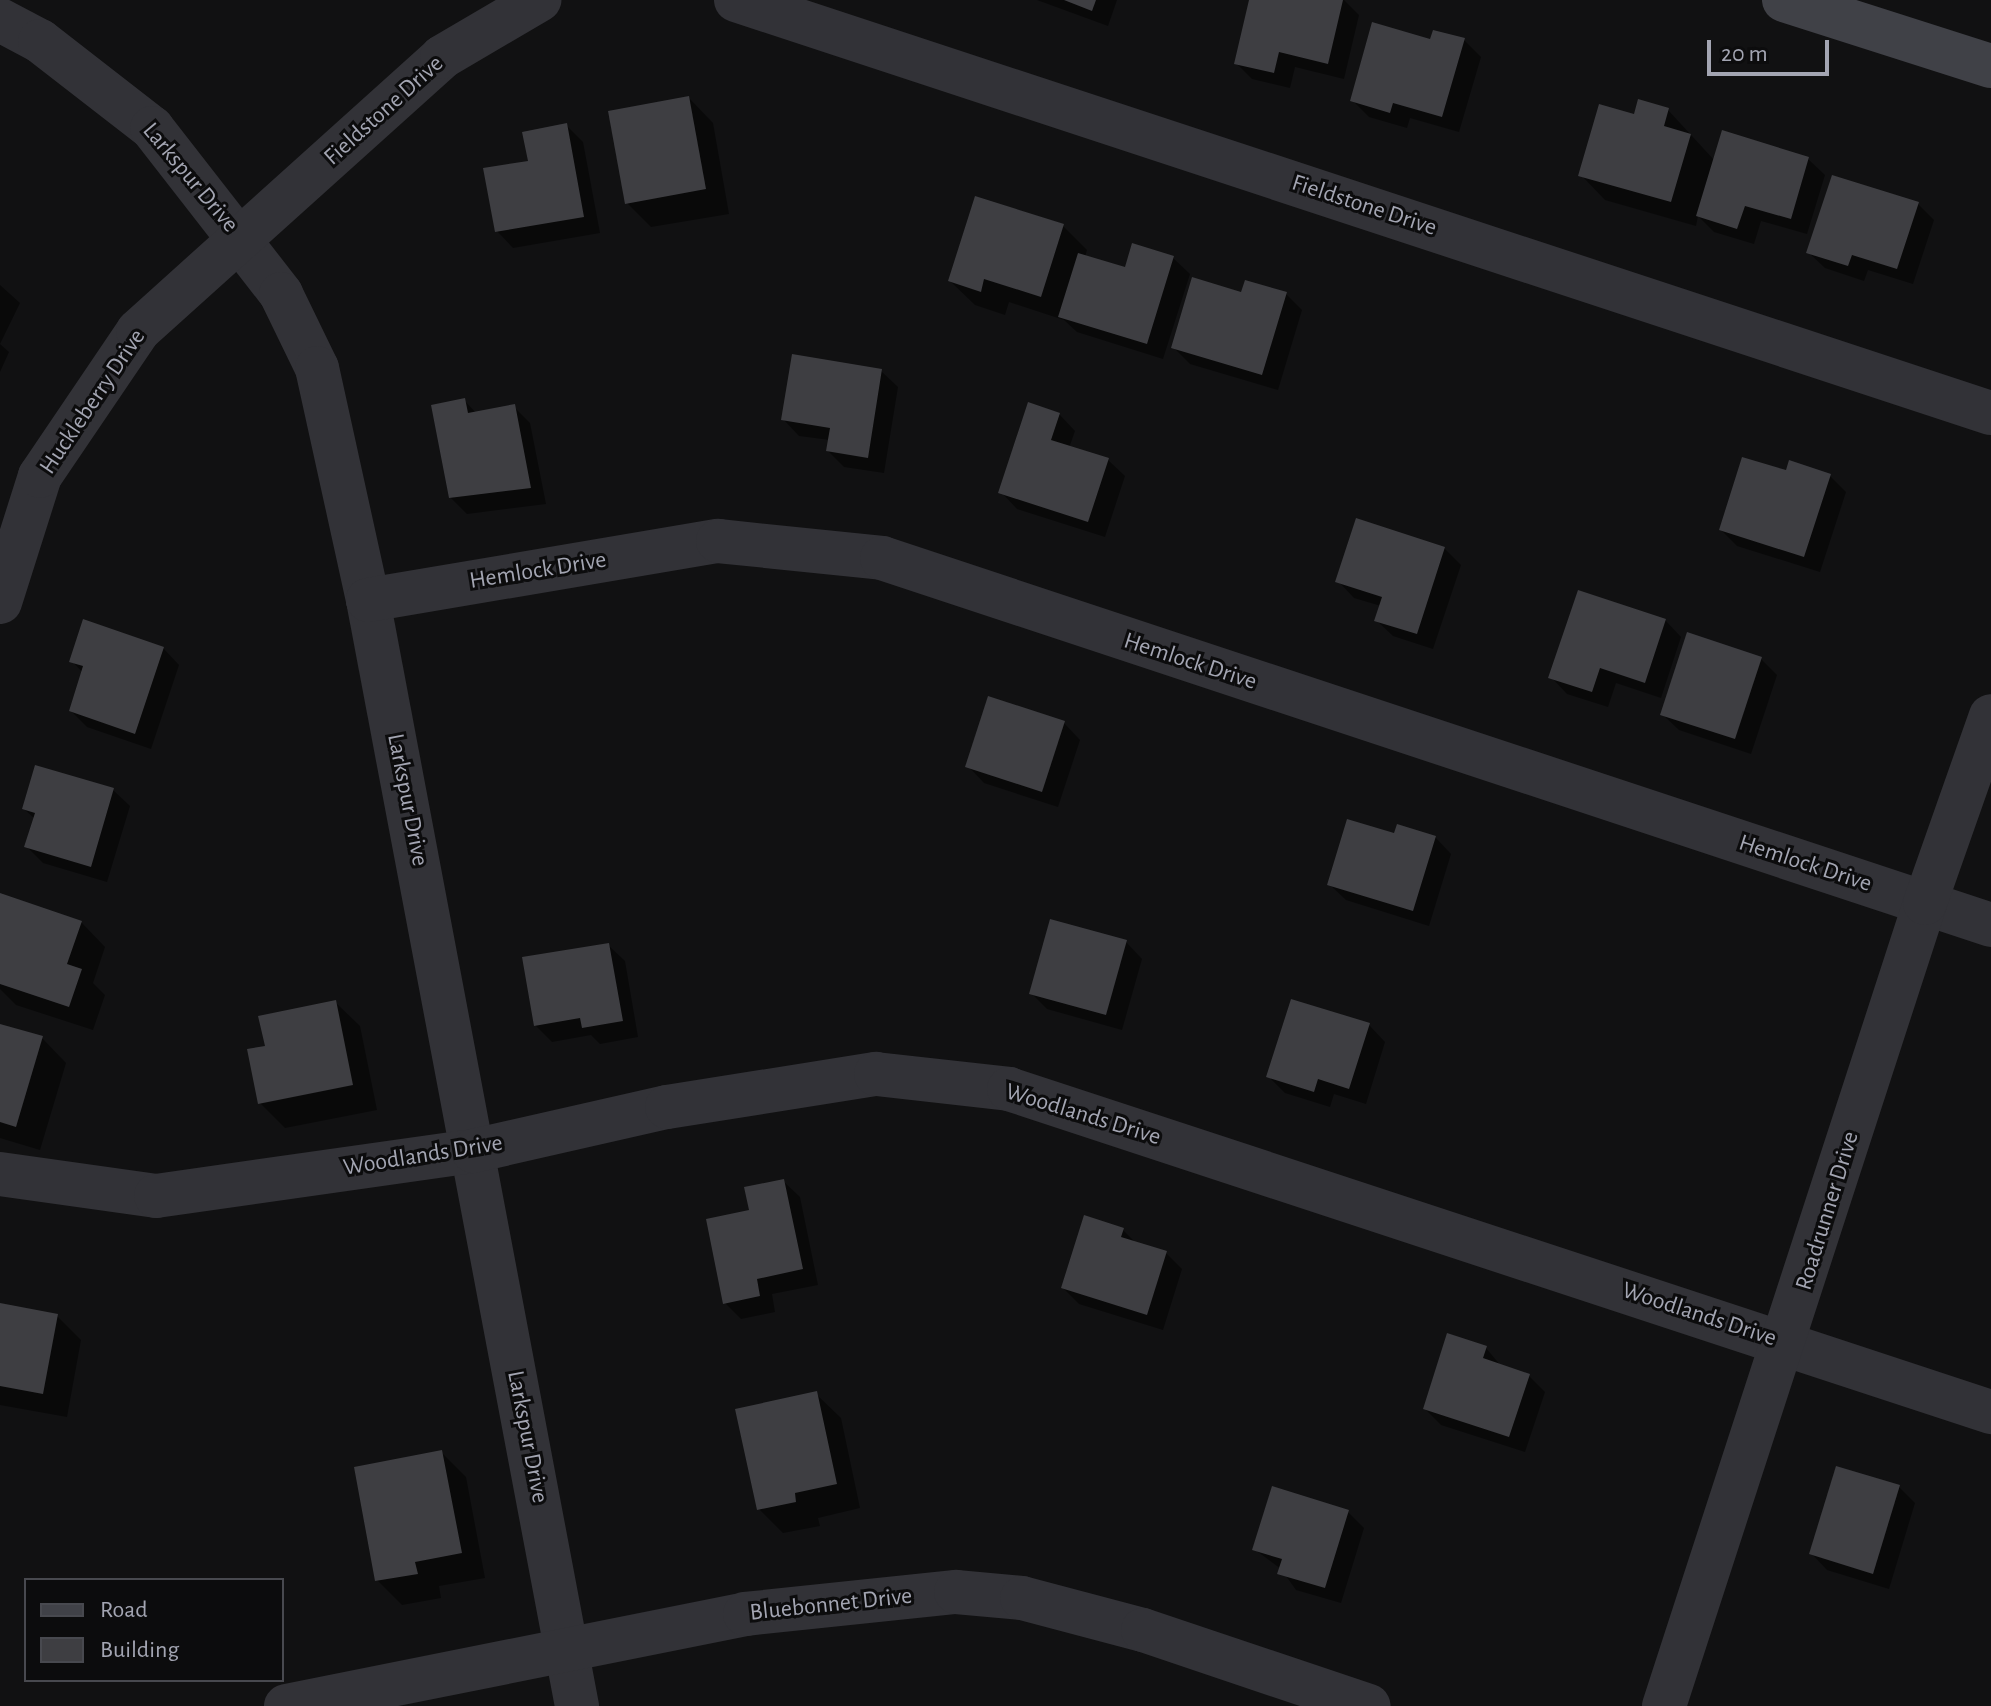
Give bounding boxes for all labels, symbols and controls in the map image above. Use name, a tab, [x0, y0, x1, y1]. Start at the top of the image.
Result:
scale bar	[1711, 24, 1833, 74]
text: 20 m	[1721, 42, 1768, 66]
street label: Fieldstone Drive	[318, 50, 450, 172]
street label: Larkspur Drive	[136, 117, 244, 239]
street label: Fieldstone Drive	[1288, 169, 1440, 243]
street label: Huckleberry Drive	[34, 324, 152, 480]
street label: Hemlock Drive	[468, 546, 608, 596]
street label: Hemlock Drive	[1120, 627, 1260, 697]
street label: Larkspur Drive	[380, 731, 434, 869]
street label: Hemlock Drive	[1735, 829, 1875, 899]
street label: Woodlands Drive	[1002, 1078, 1164, 1152]
street label: Roadrunner Drive	[1790, 1128, 1866, 1294]
street label: Woodlands Drive	[341, 1129, 505, 1183]
street label: Woodlands Drive	[1618, 1276, 1780, 1354]
street label: Larkspur Drive	[500, 1368, 554, 1506]
legend	[24, 1578, 284, 1682]
street label: Bluebonnet Drive	[748, 1582, 914, 1628]
text: Road	[100, 1598, 148, 1622]
text: Building	[100, 1638, 179, 1662]

